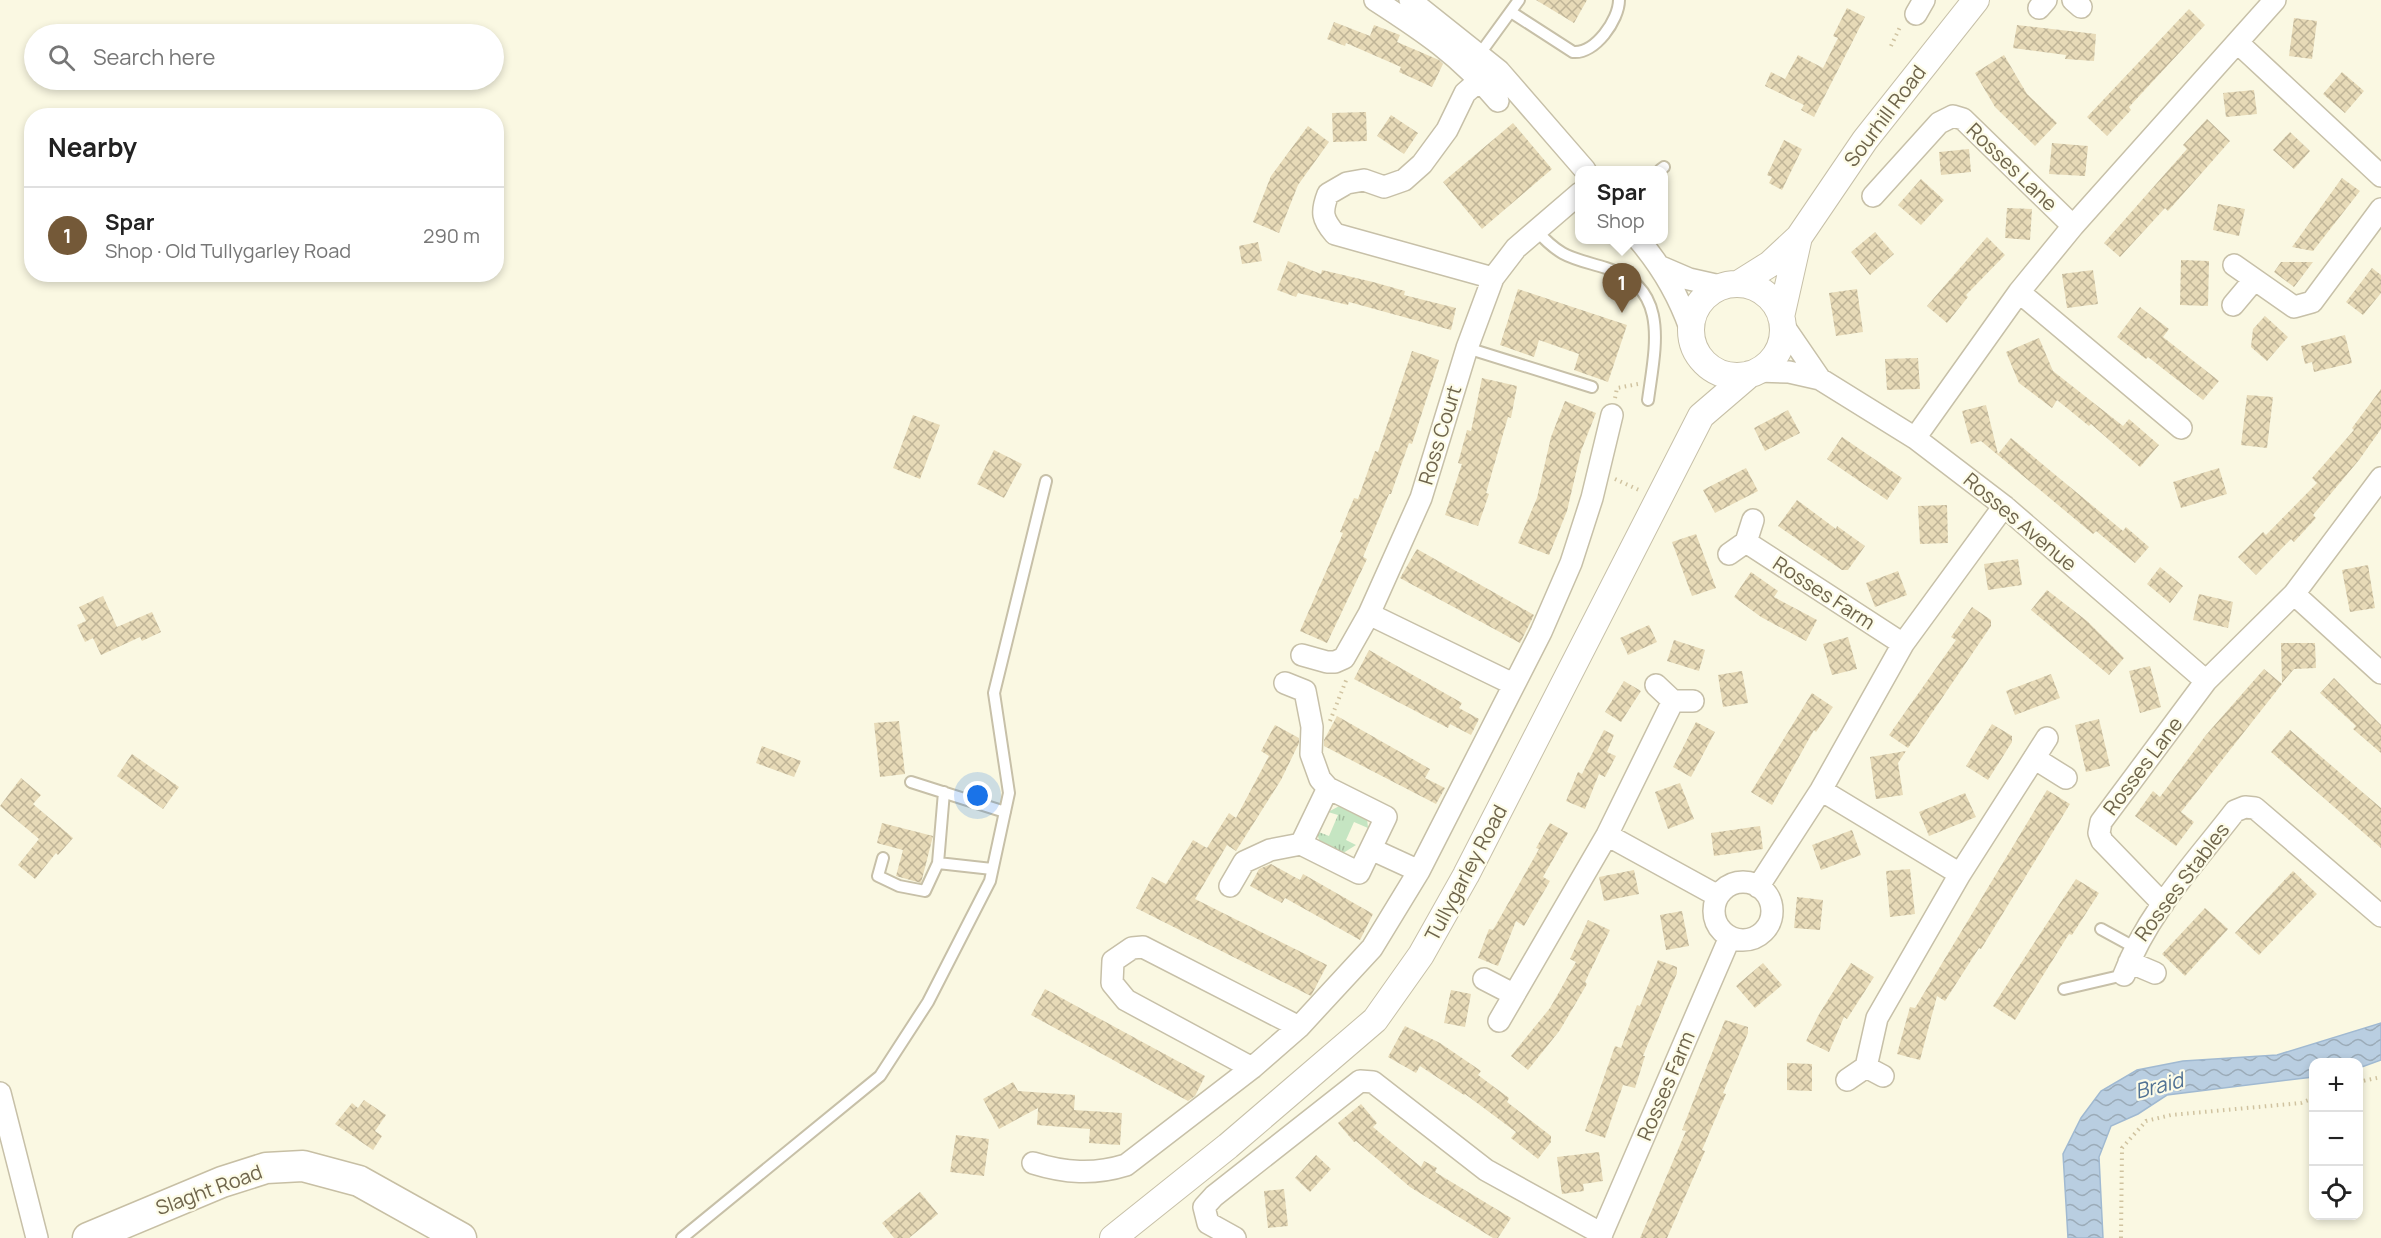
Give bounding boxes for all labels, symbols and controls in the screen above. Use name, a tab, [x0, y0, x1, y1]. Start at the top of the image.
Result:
search box	[24, 24, 504, 90]
icon: search	[45, 41, 78, 74]
text: Search here	[93, 42, 215, 72]
street label: Sourhill Road	[1838, 59, 1932, 172]
street label: Rosses Lane	[1961, 117, 2064, 217]
text: Nearby	[48, 129, 137, 165]
popup	[1575, 166, 1668, 244]
text: Spar	[1597, 177, 1646, 207]
text: Spar	[105, 207, 154, 237]
text: Shop	[1597, 207, 1645, 234]
text: 1	[63, 222, 72, 249]
text: 290 m	[423, 222, 480, 249]
text: Shop · Old Tullygarley Road	[105, 237, 351, 264]
pin: 1	[1602, 264, 1642, 313]
street label: Ross Court	[1412, 382, 1467, 488]
street label: Rosses Avenue	[1958, 466, 2083, 577]
street label: Rosses Farm	[1768, 550, 1880, 636]
street label: Rosses Lane	[2097, 711, 2188, 820]
your location	[963, 781, 992, 810]
street label: Tullygarley Road	[1418, 800, 1513, 946]
street label: Rosses Stables	[2128, 817, 2235, 946]
street label: Rosses Farm	[1630, 1027, 1701, 1145]
map controls	[2309, 1058, 2363, 1220]
button: +	[2309, 1058, 2363, 1112]
water label: Braid	[2131, 1065, 2189, 1105]
button: −	[2309, 1112, 2363, 1166]
street label: Slaght Road	[152, 1158, 266, 1221]
button: locate	[2309, 1166, 2363, 1220]

